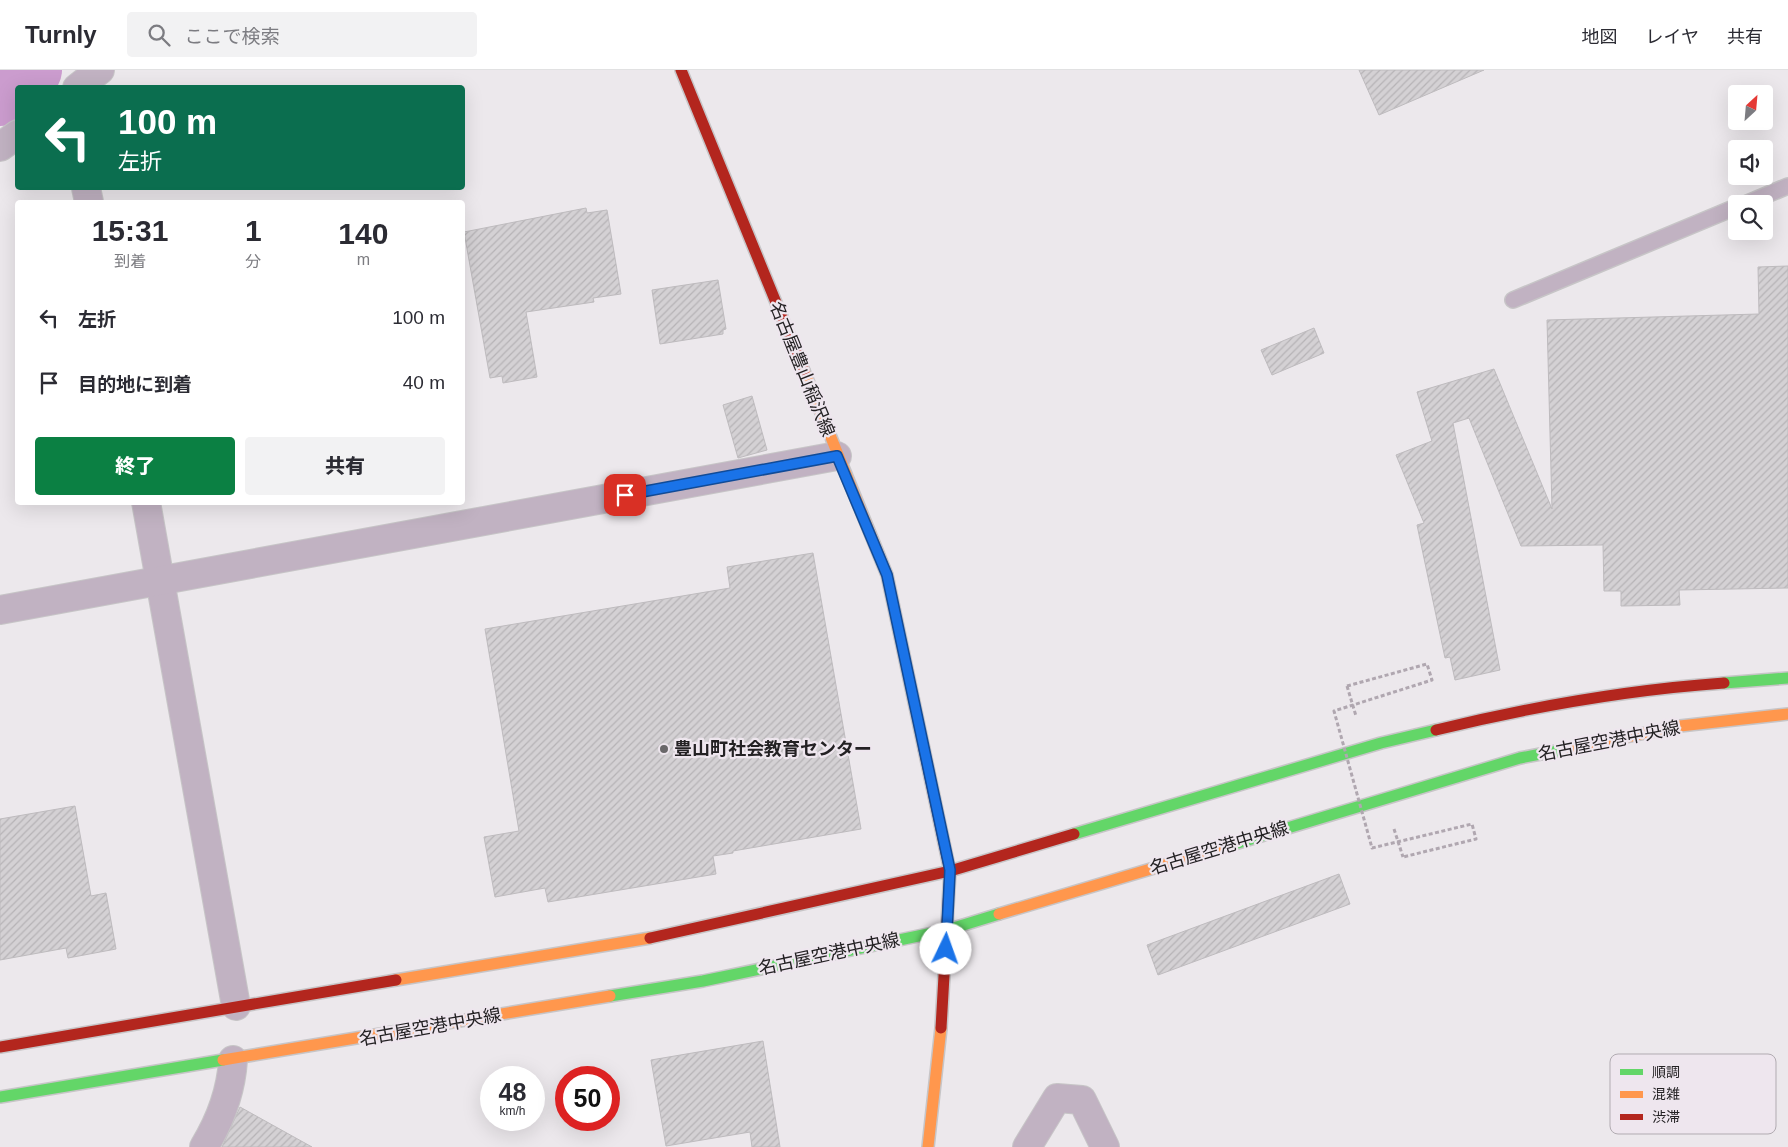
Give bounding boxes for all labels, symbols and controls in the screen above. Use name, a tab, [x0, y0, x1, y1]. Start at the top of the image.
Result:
search box	[127, 12, 477, 57]
text: Turnly	[25, 21, 97, 48]
icon: search	[145, 21, 173, 49]
text: ここで検索	[185, 26, 280, 47]
text: 地図	[1582, 27, 1618, 47]
text: レイヤ	[1646, 27, 1699, 47]
text: 共有	[1727, 27, 1763, 47]
north arrow	[1728, 85, 1772, 130]
map controls	[1728, 85, 1773, 240]
text: 100 m	[118, 102, 217, 141]
icon: left	[35, 105, 100, 170]
button: sound	[1728, 140, 1773, 185]
text: 左折	[118, 149, 162, 174]
button: search	[1728, 195, 1773, 240]
text: 15:31	[92, 214, 168, 247]
text: 1	[245, 214, 262, 247]
text: 140	[338, 217, 388, 250]
text: m	[357, 251, 370, 268]
text: 到着	[114, 253, 146, 270]
text: 分	[245, 253, 261, 270]
street label: 名古屋豊山稲沢線	[766, 298, 838, 440]
icon: left	[35, 304, 63, 332]
text: 100 m	[392, 307, 445, 328]
text: 左折	[78, 309, 116, 330]
icon: arrive	[35, 369, 63, 397]
text: 40 m	[403, 372, 445, 393]
text: 目的地に到着	[78, 374, 192, 395]
button: 終了	[35, 437, 235, 495]
button: 共有	[245, 437, 445, 495]
pin	[604, 474, 646, 516]
icon: arrive	[611, 481, 639, 509]
street label: 名古屋空港中央線	[1536, 717, 1682, 765]
place label: 豊山町社会教育センター	[674, 739, 872, 759]
marker: 豊山町社会教育センター	[658, 743, 670, 755]
street label: 名古屋空港中央線	[1147, 817, 1291, 879]
position arrow	[919, 922, 971, 974]
street label: 名古屋空港中央線	[756, 929, 902, 979]
street label: 名古屋空港中央線	[357, 1005, 503, 1049]
legend	[1610, 1054, 1776, 1134]
text: 順調	[1652, 1064, 1680, 1080]
speed limit sign: 50	[555, 1066, 620, 1131]
text: 48	[499, 1078, 526, 1106]
text: 混雑	[1652, 1086, 1680, 1102]
text: km/h	[499, 1104, 526, 1118]
text: 渋滞	[1652, 1109, 1680, 1125]

